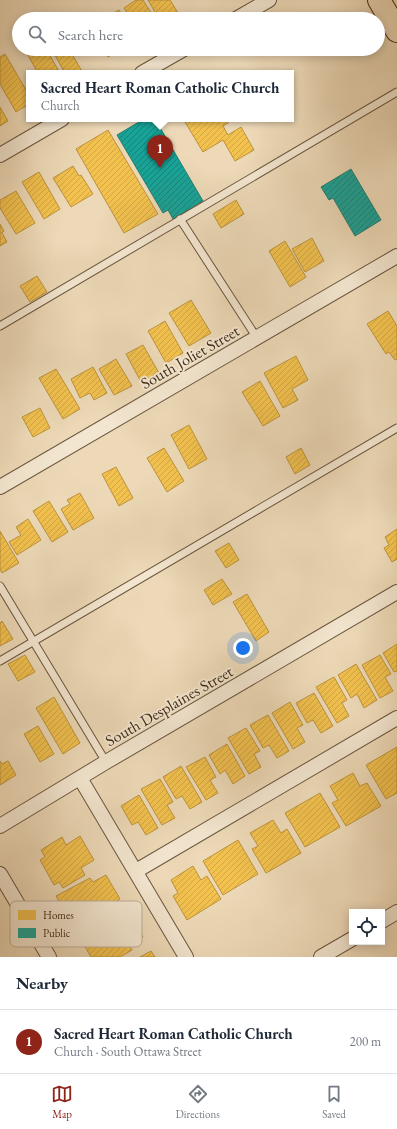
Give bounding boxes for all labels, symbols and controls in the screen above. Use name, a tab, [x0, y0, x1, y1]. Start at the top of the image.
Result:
search box	[12, 12, 385, 56]
icon: search	[26, 23, 48, 45]
text: Search here	[58, 25, 123, 44]
popup	[26, 70, 294, 122]
text: Sacred Heart Roman Catholic Church	[41, 78, 279, 97]
text: Church	[41, 97, 80, 114]
pin: 1	[147, 135, 173, 168]
street label: South Joliet Street	[137, 320, 243, 394]
your location	[233, 638, 253, 658]
street label: South Desplaines Street	[101, 661, 237, 751]
legend	[10, 901, 142, 947]
text: Homes	[43, 908, 74, 922]
map controls	[349, 909, 385, 945]
button: locate	[349, 909, 385, 945]
text: Public	[43, 926, 71, 940]
text: Nearby	[16, 972, 68, 994]
text: Sacred Heart Roman Catholic Church	[54, 1024, 293, 1043]
text: 1	[26, 1033, 32, 1050]
text: 200 m	[350, 1033, 381, 1050]
text: Church · South Ottawa Street	[54, 1043, 202, 1060]
tab: Map	[51, 1083, 73, 1121]
tab: Directions	[176, 1083, 220, 1121]
tab: Saved	[322, 1083, 346, 1121]

